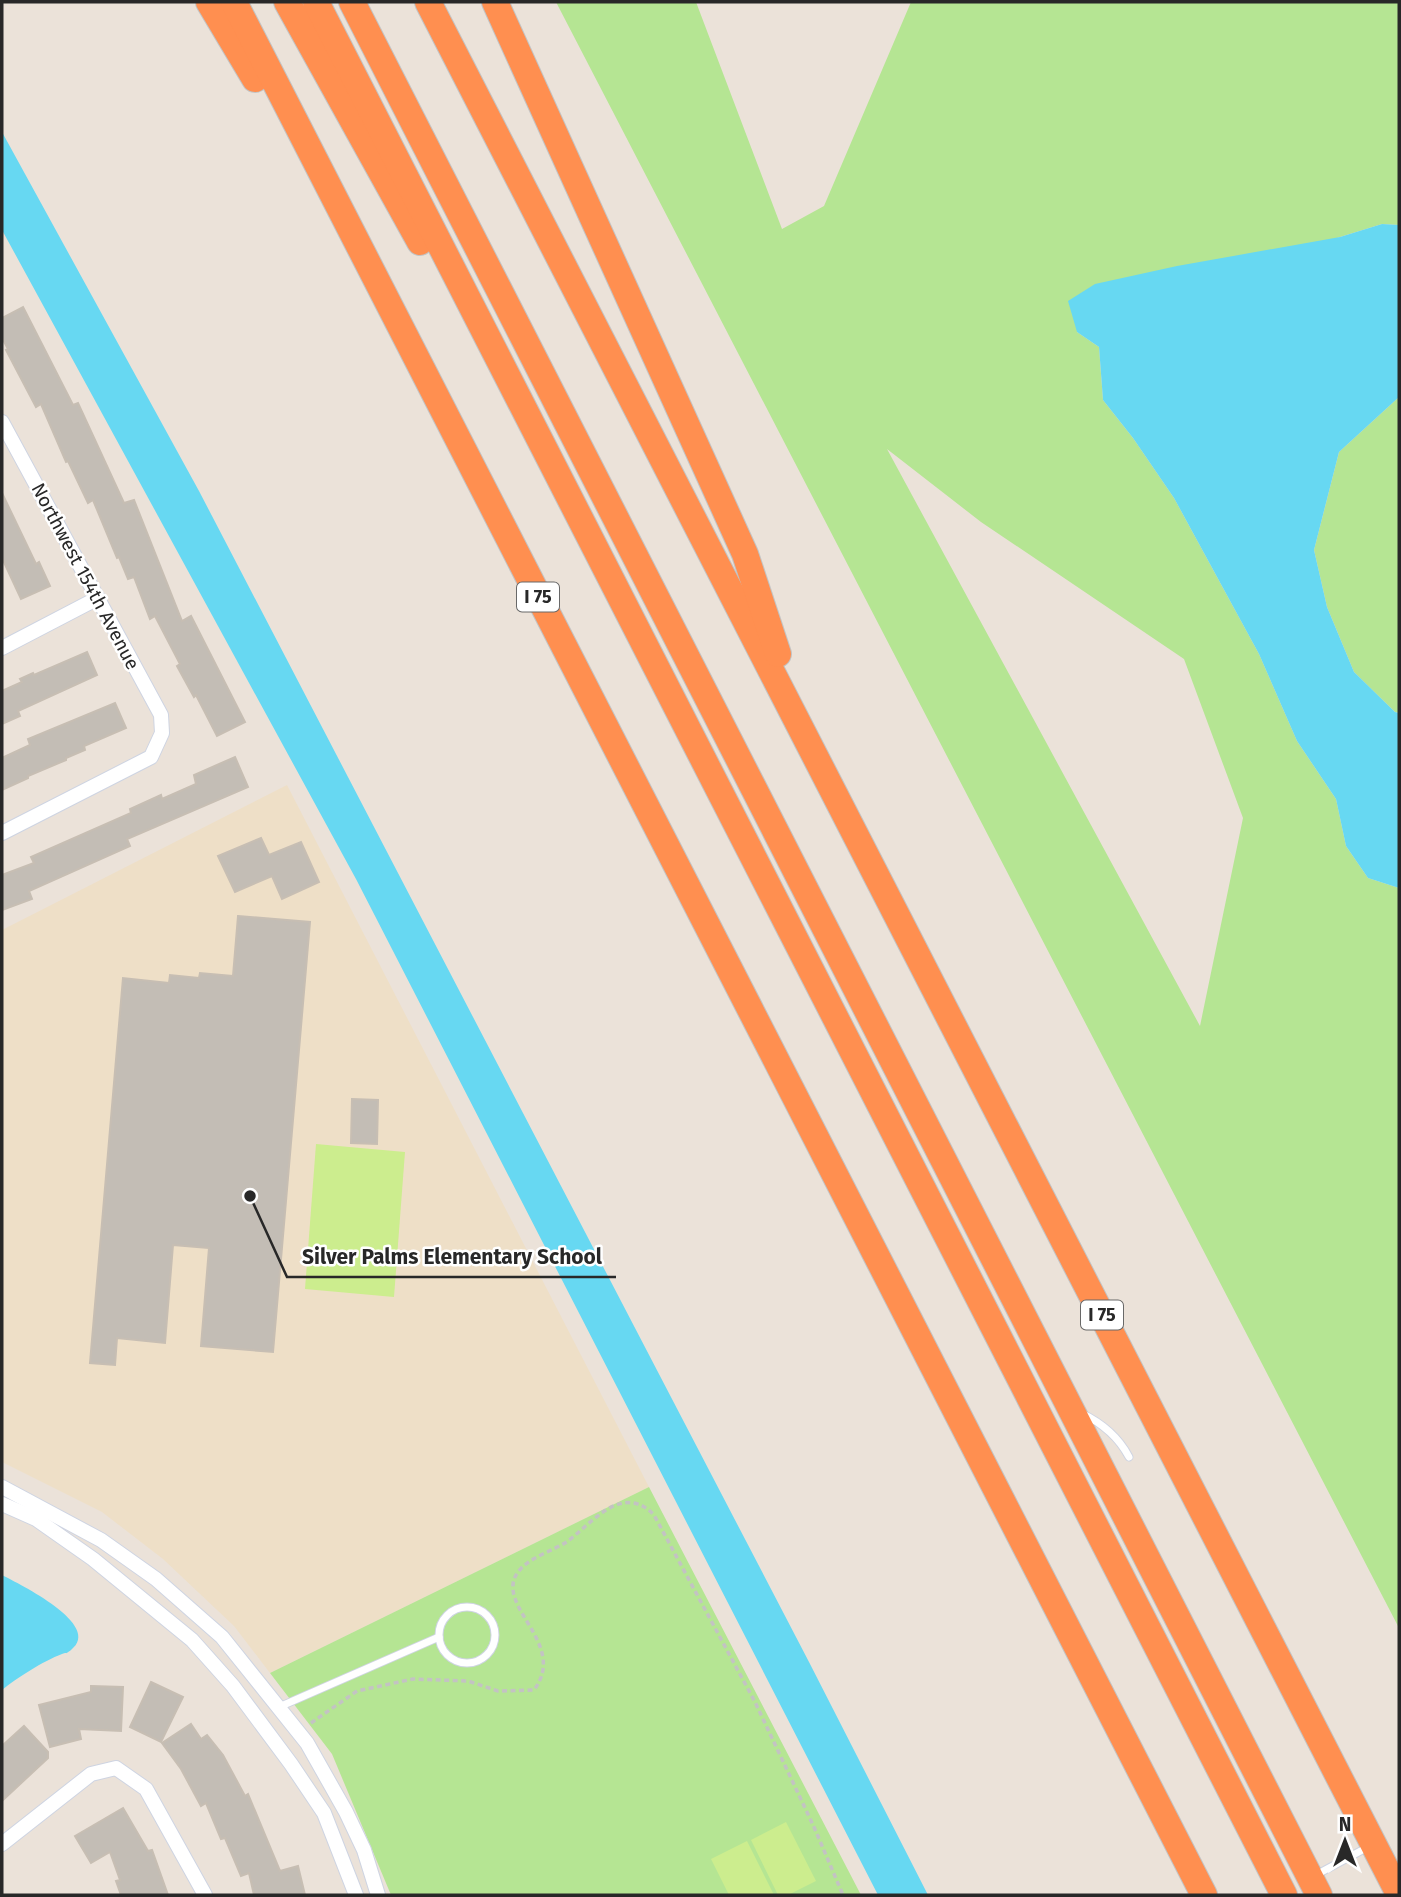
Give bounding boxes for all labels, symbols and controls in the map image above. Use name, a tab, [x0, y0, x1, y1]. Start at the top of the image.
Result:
street label: Northwest 154th Avenue	[27, 479, 145, 674]
road number: I 75	[517, 582, 559, 612]
callout: Silver Palms Elementary School	[287, 1235, 616, 1277]
text: Silver Palms Elementary School	[302, 1244, 603, 1270]
road number: I 75	[1081, 1300, 1123, 1330]
north arrow	[1310, 1806, 1380, 1876]
text: N	[1339, 1813, 1351, 1836]

